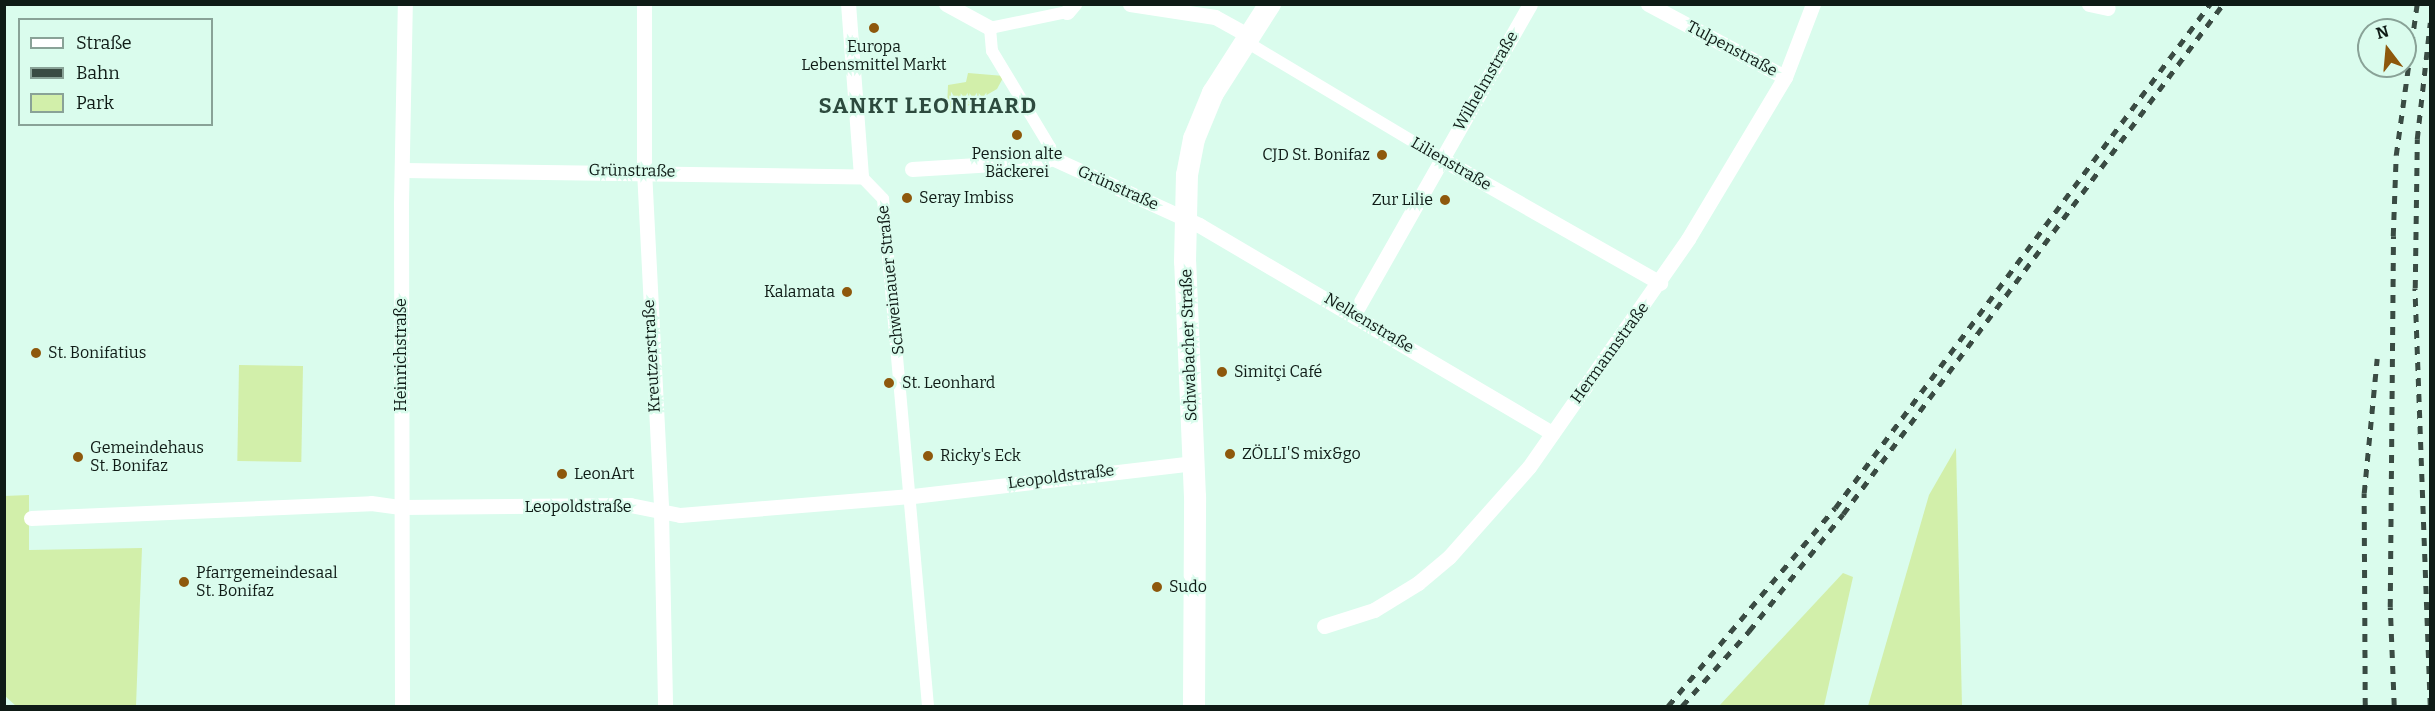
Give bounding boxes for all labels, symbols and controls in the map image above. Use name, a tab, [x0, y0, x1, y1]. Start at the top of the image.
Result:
street label: Tulpenstraße	[1683, 17, 1781, 81]
legend	[18, 18, 213, 126]
north arrow	[2357, 18, 2417, 78]
marker: Europa Lebensmittel Markt	[867, 21, 881, 35]
text: N	[2374, 21, 2391, 43]
street label: Wilhelmstraße	[1450, 28, 1522, 134]
text: Straße	[76, 32, 132, 54]
place label: Europa Lebensmittel Markt	[801, 37, 947, 75]
text: Bahn	[76, 62, 120, 84]
text: Park	[76, 92, 114, 114]
district label: SANKT LEONHARD	[818, 93, 1038, 119]
marker: Pension alte Bäckerei	[1010, 128, 1024, 142]
street label: Lilienstraße	[1408, 133, 1494, 195]
place label: Pension alte Bäckerei	[972, 144, 1062, 182]
place label: CJD St. Bonifaz	[1262, 145, 1370, 165]
marker: CJD St. Bonifaz	[1375, 148, 1389, 162]
street label: Grünstraße	[589, 161, 675, 181]
street label: Grünstraße	[1075, 162, 1161, 214]
place label: Seray Imbiss	[919, 188, 1014, 208]
place label: Zur Lilie	[1372, 190, 1433, 210]
marker: Seray Imbiss	[900, 191, 914, 205]
marker: Zur Lilie	[1438, 193, 1452, 207]
street label: Schweinauer Straße	[874, 204, 908, 356]
street label: Schwabacher Straße	[1177, 268, 1201, 422]
place label: Kalamata	[764, 282, 835, 302]
marker: Kalamata	[840, 285, 854, 299]
street label: Nelkenstraße	[1321, 289, 1417, 357]
street label: Heinrichstraße	[391, 298, 411, 412]
street label: Kreutzerstraße	[639, 299, 665, 413]
street label: Hermannstraße	[1567, 299, 1653, 407]
place label: St. Bonifatius	[48, 343, 146, 363]
marker: St. Bonifatius	[29, 346, 43, 360]
place label: Simitçi Café	[1234, 362, 1322, 382]
marker: Simitçi Café	[1215, 365, 1229, 379]
place label: St. Leonhard	[902, 373, 995, 393]
marker: St. Leonhard	[880, 374, 898, 392]
place label: Gemeindehaus St. Bonifaz	[90, 438, 204, 476]
place label: ZÖLLI'S mix&go	[1242, 444, 1361, 464]
place label: Ricky's Eck	[940, 446, 1021, 466]
marker: ZÖLLI'S mix&go	[1223, 447, 1237, 461]
marker: Ricky's Eck	[921, 449, 935, 463]
marker: Gemeindehaus St. Bonifaz	[71, 450, 85, 464]
street label: Leopoldstraße	[1007, 461, 1115, 493]
place label: LeonArt	[574, 464, 635, 484]
marker: LeonArt	[555, 467, 569, 481]
street label: Leopoldstraße	[524, 497, 632, 517]
place label: Pfarrgemeindesaal St. Bonifaz	[196, 563, 338, 601]
marker: Pfarrgemeindesaal St. Bonifaz	[177, 575, 191, 589]
place label: Sudo	[1169, 577, 1207, 597]
marker: Sudo	[1150, 580, 1164, 594]

